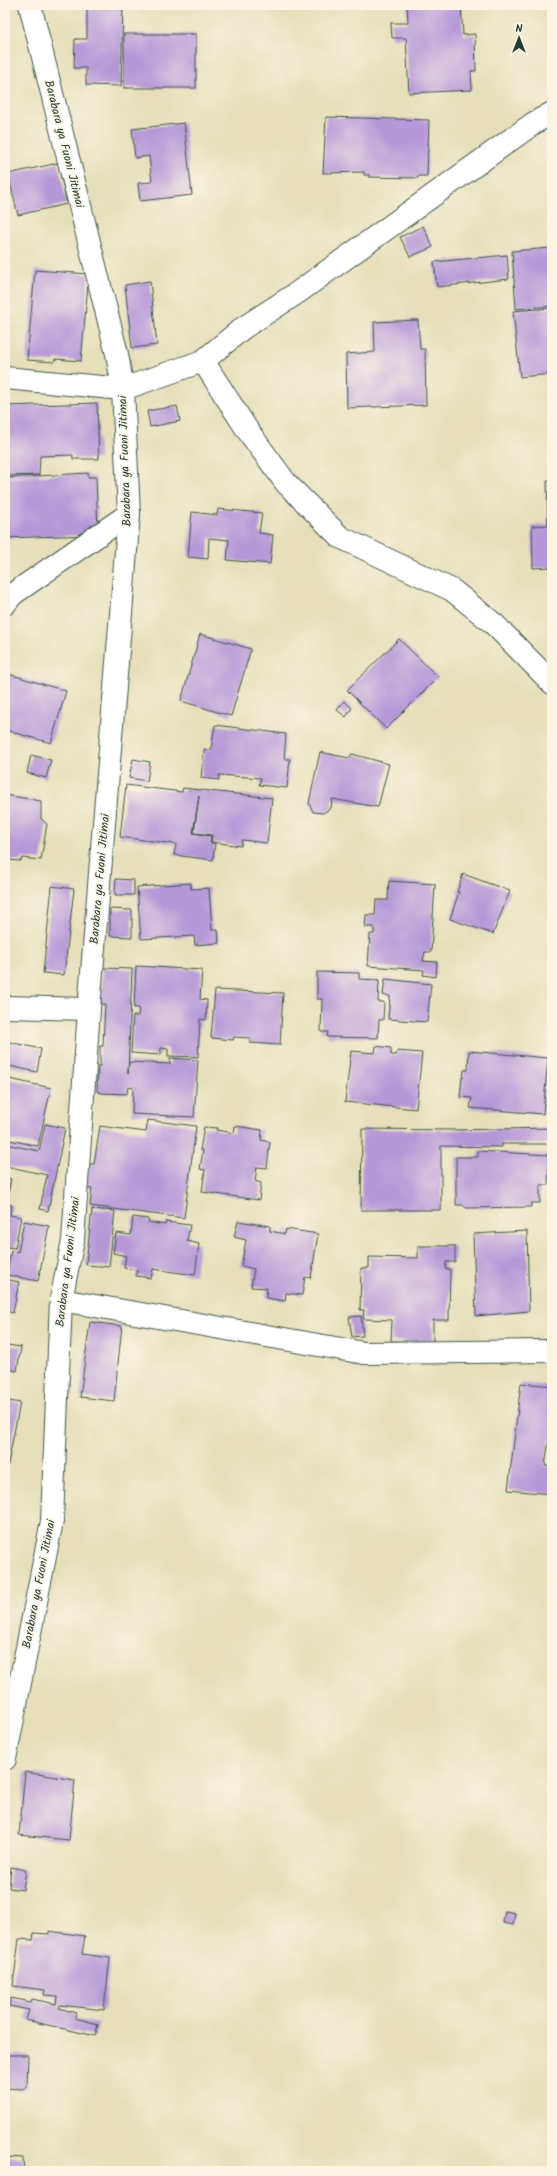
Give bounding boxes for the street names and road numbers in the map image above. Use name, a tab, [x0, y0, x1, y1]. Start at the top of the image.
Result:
street label: Barabara ya Fuoni Jitimai	[39, 78, 89, 211]
street label: Barabara ya Fuoni Jitimai	[113, 394, 137, 527]
street label: Barabara ya Fuoni Jitimai	[85, 812, 115, 945]
street label: Barabara ya Fuoni Jitimai	[51, 1195, 86, 1328]
street label: Barabara ya Fuoni Jitimai	[17, 1517, 61, 1650]

